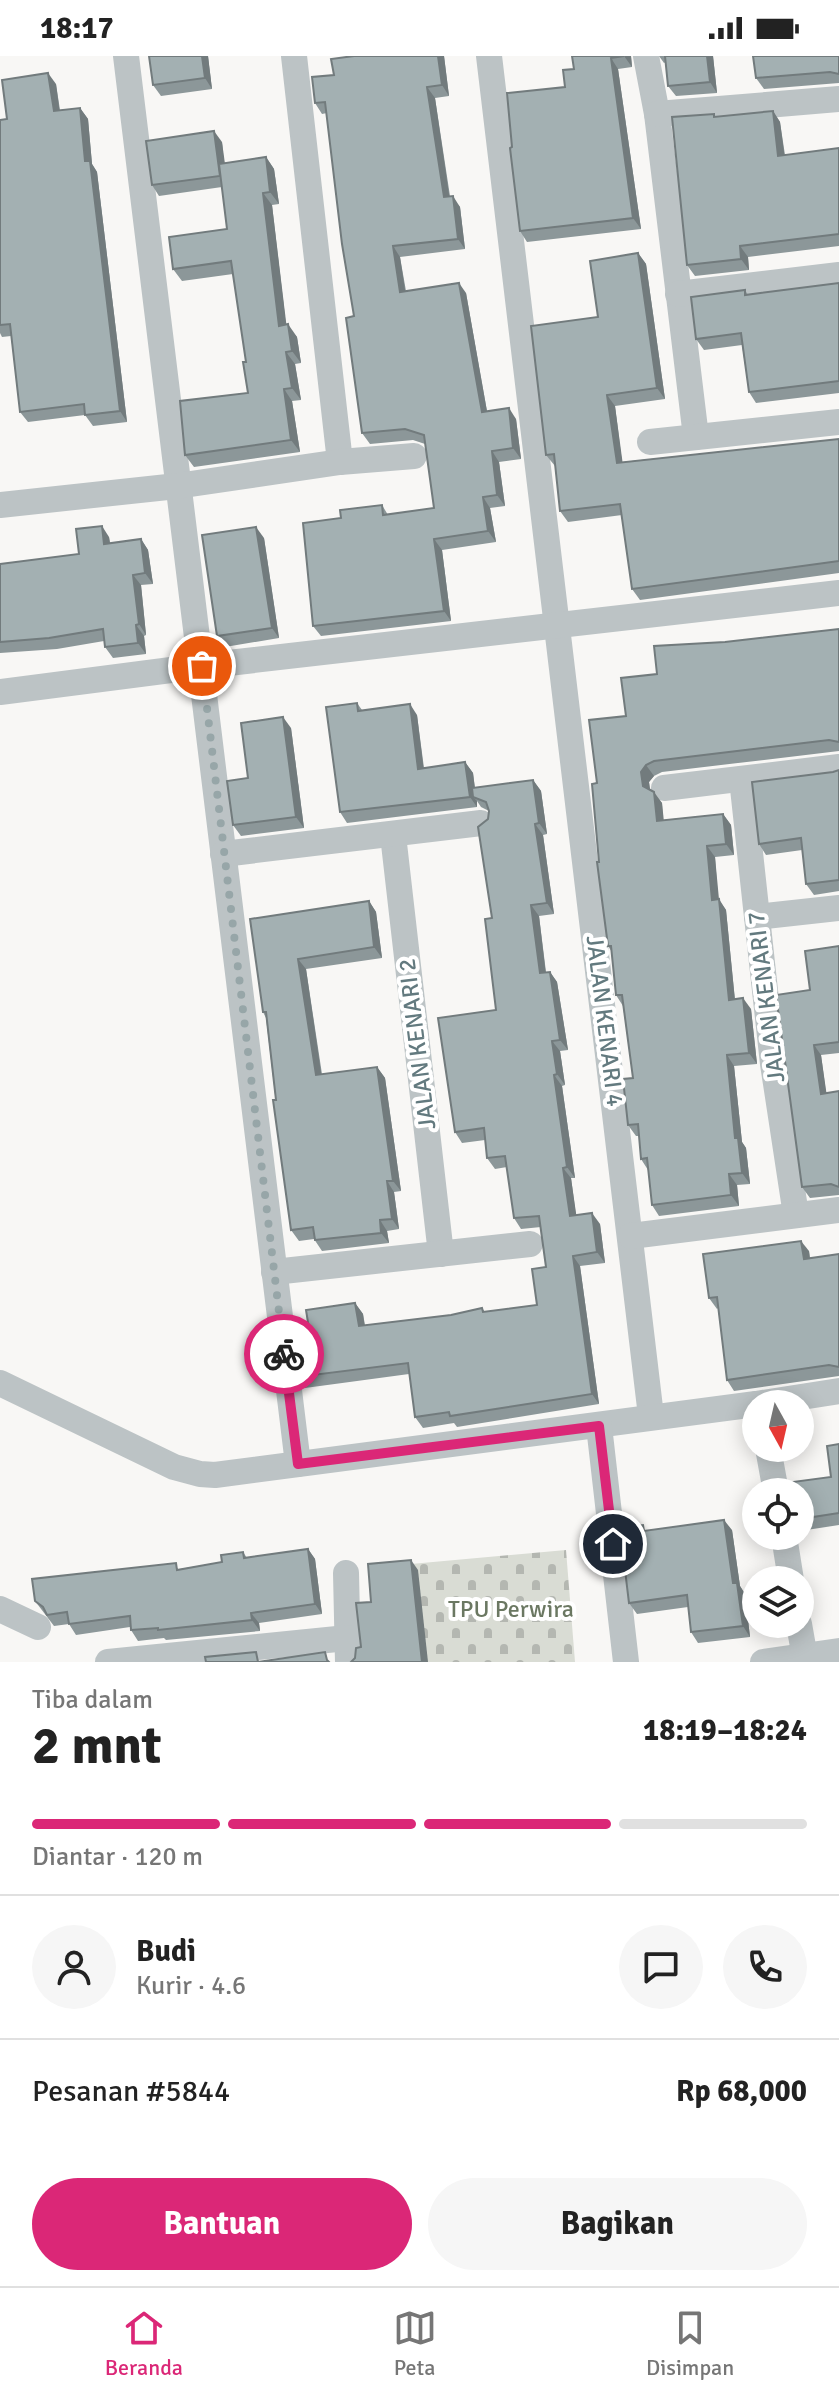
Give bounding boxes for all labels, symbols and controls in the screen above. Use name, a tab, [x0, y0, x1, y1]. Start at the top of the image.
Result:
text: 18:17	[40, 10, 114, 47]
pin	[168, 632, 236, 700]
icon: bag	[180, 644, 224, 688]
street label: JALAN KENARI 7	[741, 910, 791, 1084]
street label: JALAN KENARI 4	[580, 934, 630, 1108]
street label: JALAN KENARI 2	[392, 957, 442, 1131]
courier	[244, 1314, 324, 1394]
icon: bike	[262, 1332, 306, 1376]
north arrow	[742, 1390, 814, 1462]
map controls	[742, 1390, 814, 1638]
button: locate	[742, 1478, 814, 1550]
pin	[579, 1510, 647, 1578]
icon: home	[591, 1522, 635, 1566]
button: layers	[742, 1566, 814, 1638]
park label: TPU Perwira	[448, 1594, 574, 1624]
text: Tiba dalam	[32, 1684, 153, 1716]
text: 18:19–18:24	[643, 1712, 807, 1749]
text: 2 mnt	[32, 1714, 161, 1778]
text: Diantar · 120 m	[32, 1841, 203, 1873]
button: person	[32, 1925, 116, 2009]
button: chat	[619, 1925, 703, 2009]
button: phone	[723, 1925, 807, 2009]
text: Budi	[136, 1933, 196, 1970]
text: Kurir · 4.6	[136, 1970, 246, 2002]
text: Pesanan #5844	[32, 2073, 230, 2110]
text: Rp 68,000	[676, 2073, 807, 2110]
button: Bantuan	[32, 2178, 412, 2270]
button: Bagikan	[428, 2178, 807, 2270]
tab: Beranda	[105, 2306, 183, 2381]
tab: Peta	[393, 2306, 437, 2381]
tab: Disimpan	[646, 2306, 734, 2381]

